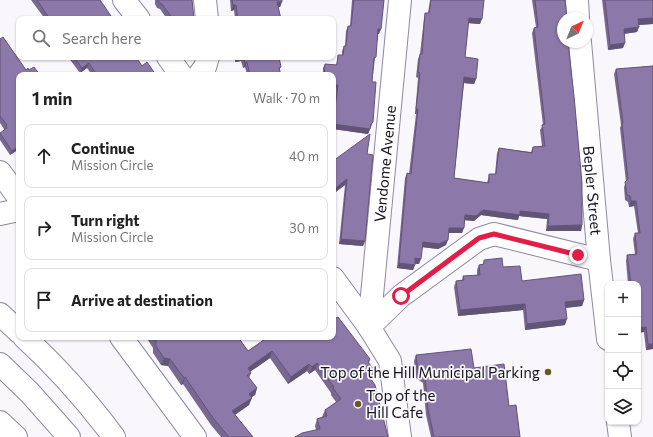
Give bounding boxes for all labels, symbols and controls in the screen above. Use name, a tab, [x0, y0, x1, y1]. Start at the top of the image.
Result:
north arrow	[557, 12, 593, 48]
search box	[16, 16, 336, 60]
icon: search	[30, 27, 52, 49]
text: Search here	[62, 29, 141, 47]
text: 1 min	[32, 88, 72, 109]
text: Walk · 70 m	[253, 90, 320, 106]
street label: Vendome Avenue	[370, 104, 399, 223]
text: Continue	[71, 139, 135, 157]
icon: ahead	[33, 145, 55, 167]
street label: Bepler Street	[580, 145, 606, 236]
text: 40 m	[289, 148, 319, 164]
text: Mission Circle	[71, 157, 153, 173]
text: Turn right	[71, 211, 140, 229]
icon: right	[33, 217, 55, 239]
text: 30 m	[289, 220, 319, 236]
text: Mission Circle	[71, 229, 153, 245]
route end	[569, 246, 587, 264]
map controls	[605, 281, 641, 425]
button: +	[605, 281, 641, 317]
route start	[392, 287, 410, 305]
icon: arrive	[33, 289, 55, 311]
text: Arrive at destination	[71, 291, 213, 309]
button: −	[605, 317, 641, 353]
button: locate	[605, 353, 641, 389]
place label: Top of the Hill Municipal Parking	[320, 363, 540, 381]
marker: Top of the Hill Municipal Parking	[543, 367, 553, 377]
place label: Top of the Hill Cafe	[366, 386, 436, 421]
button: layers	[605, 389, 641, 425]
marker: Top of the Hill Cafe	[353, 399, 363, 409]

